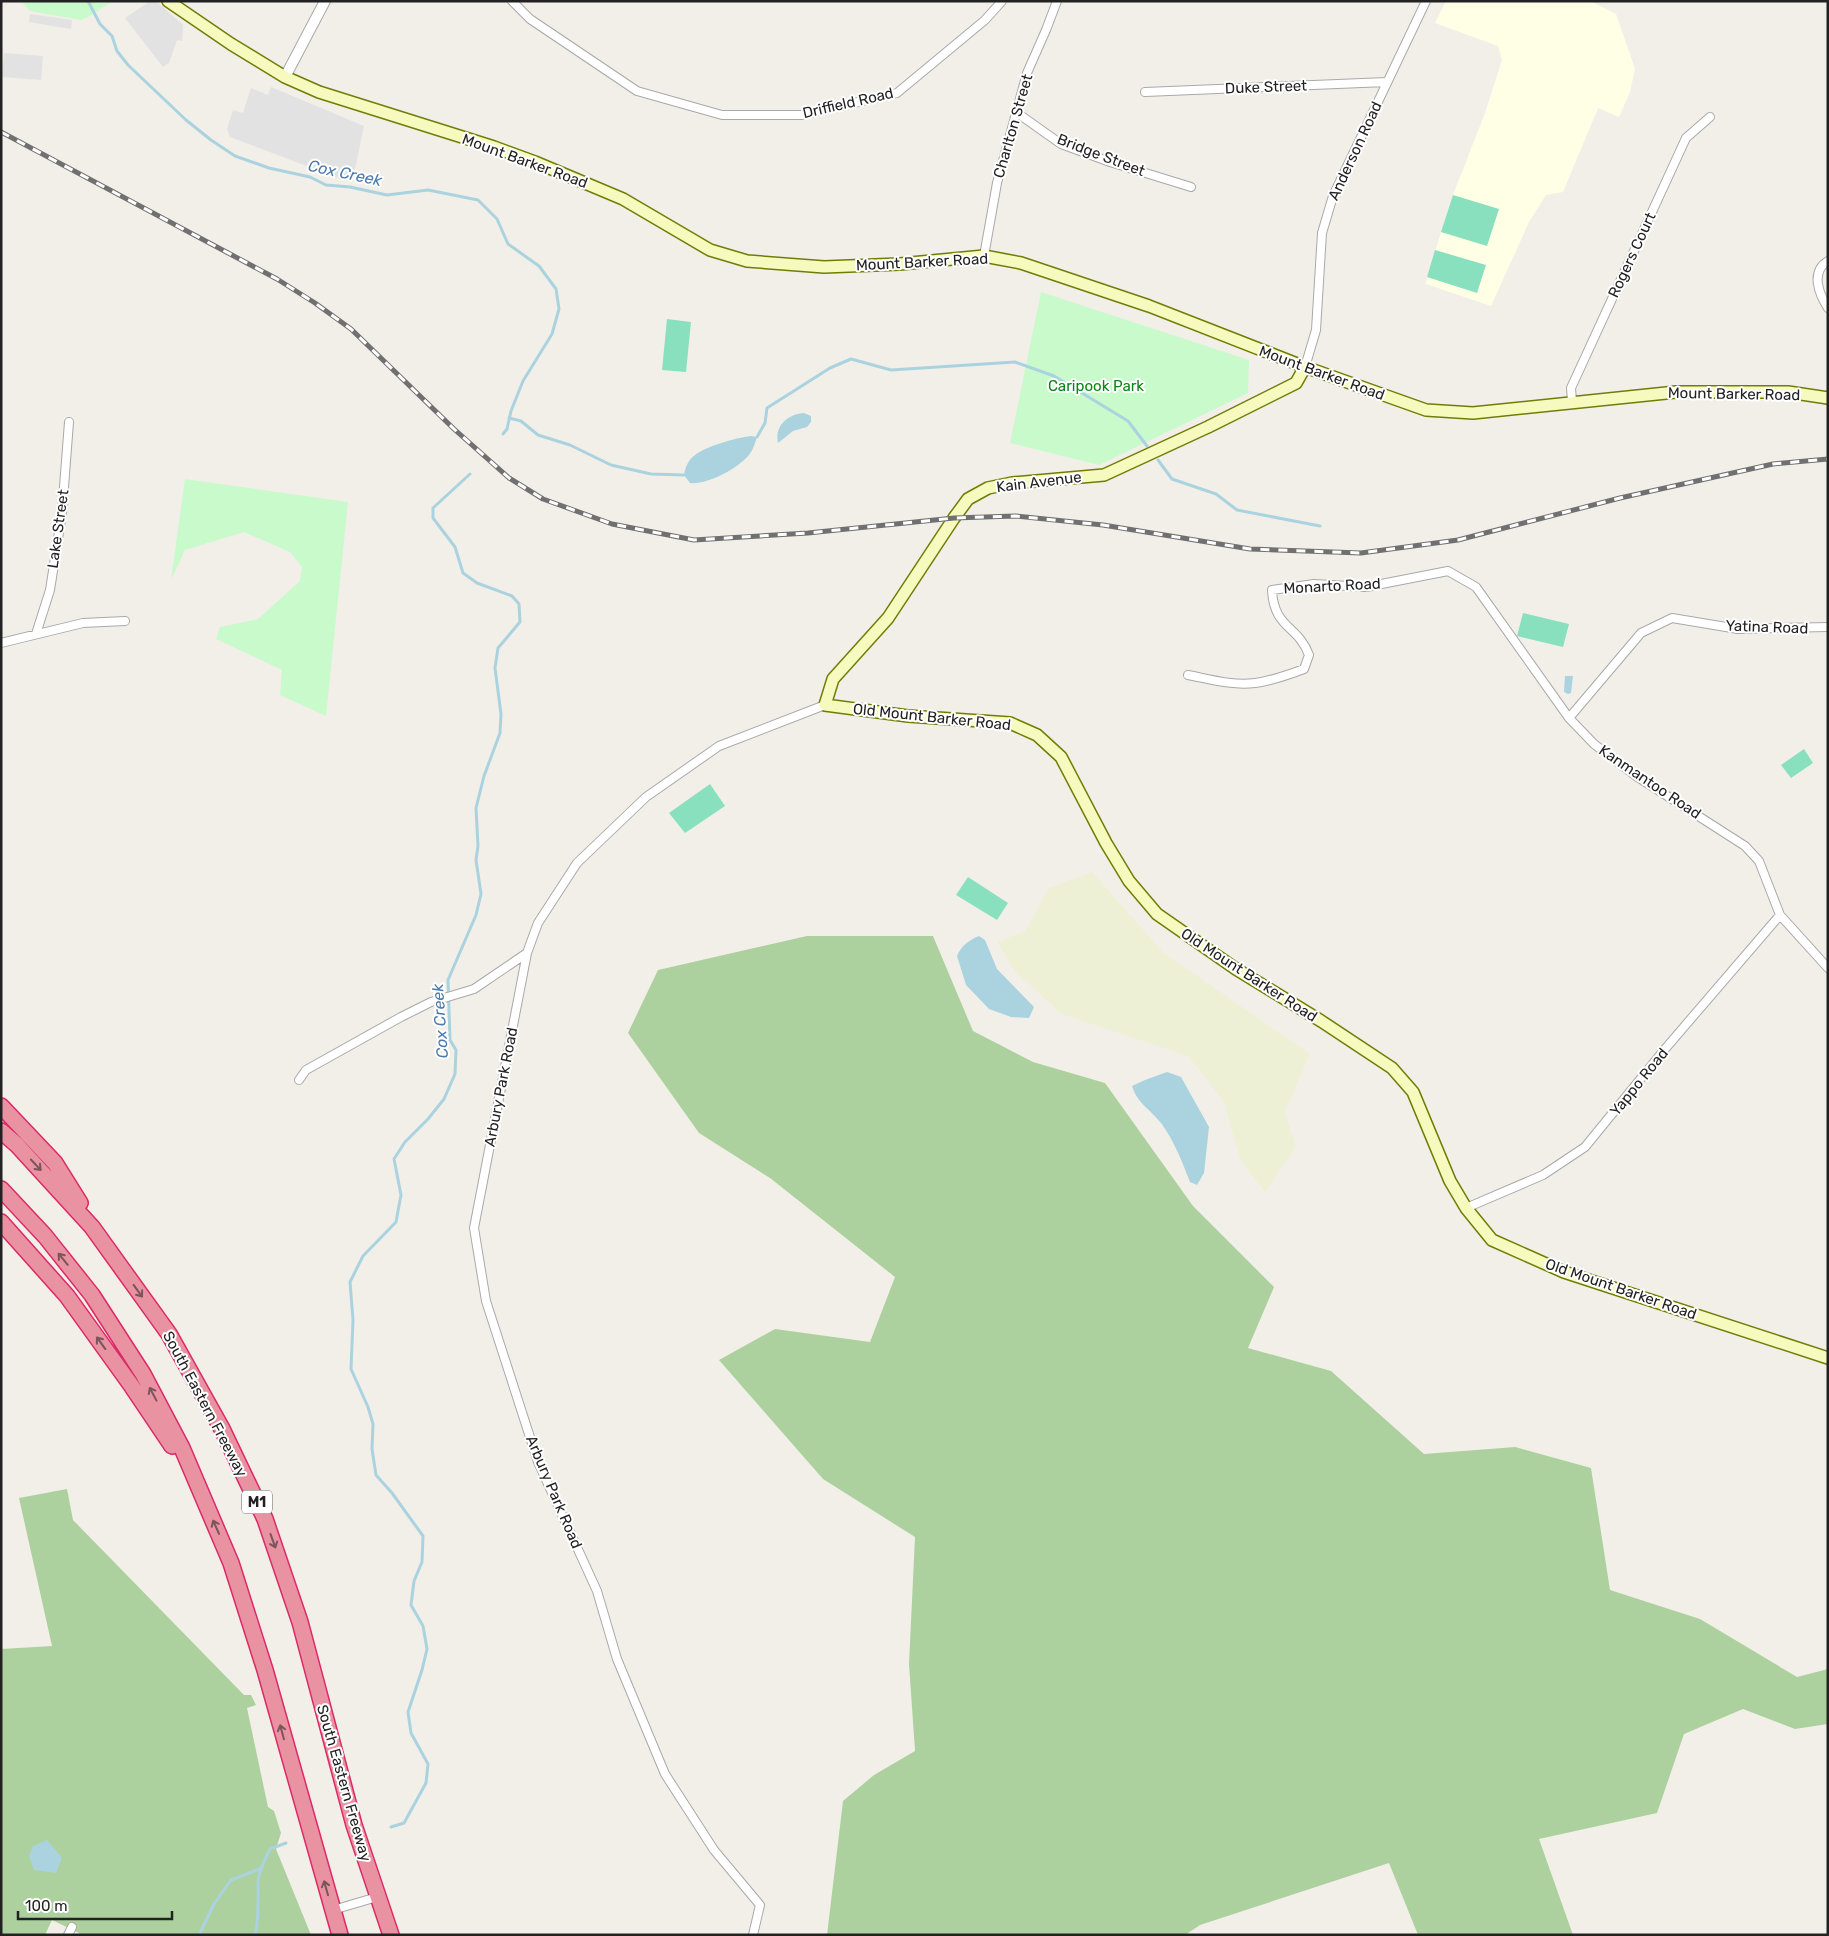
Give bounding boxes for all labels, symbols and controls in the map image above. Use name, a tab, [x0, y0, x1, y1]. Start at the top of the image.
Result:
street label: Charlton Street	[990, 72, 1036, 180]
street label: Duke Street	[1225, 77, 1308, 97]
street label: Driffield Road	[801, 84, 895, 122]
street label: Anderson Road	[1324, 99, 1386, 203]
street label: Mount Barker Road	[460, 130, 590, 192]
street label: Bridge Street	[1055, 130, 1148, 180]
water label: Cox Creek	[306, 156, 384, 190]
street label: Rogers Court	[1604, 209, 1660, 300]
street label: Mount Barker Road	[855, 250, 989, 274]
street label: Mount Barker Road	[1257, 342, 1387, 404]
park label: Caripook Park	[1048, 377, 1144, 395]
street label: Mount Barker Road	[1668, 384, 1800, 404]
street label: Kain Avenue	[995, 468, 1083, 496]
street label: Lake Street	[44, 488, 72, 570]
street label: Monarto Road	[1283, 574, 1381, 598]
street label: Yatina Road	[1725, 617, 1809, 637]
street label: Old Mount Barker Road	[852, 700, 1012, 734]
street label: Kanmantoo Road	[1596, 741, 1704, 823]
street label: Old Mount Barker Road	[1177, 924, 1321, 1026]
water label: Cox Creek	[428, 982, 452, 1059]
street label: Arbury Park Road	[481, 1026, 521, 1148]
street label: Yappo Road	[1606, 1044, 1672, 1120]
one-way arrow	[30, 1159, 42, 1171]
one-way arrow	[58, 1253, 69, 1266]
street label: Old Mount Barker Road	[1543, 1255, 1699, 1323]
one-way arrow	[133, 1284, 143, 1298]
street label: South Eastern Freeway	[159, 1328, 251, 1480]
one-way arrow	[96, 1336, 106, 1350]
one-way arrow	[148, 1387, 157, 1402]
street label: Arbury Park Road	[522, 1433, 586, 1551]
road number: M1	[242, 1490, 272, 1514]
one-way arrow	[210, 1520, 220, 1535]
one-way arrow	[269, 1533, 278, 1548]
street label: South Eastern Freeway	[313, 1703, 375, 1863]
one-way arrow	[277, 1724, 286, 1740]
one-way arrow	[321, 1880, 331, 1896]
scale bar	[18, 1888, 171, 1920]
text: 100 m	[25, 1897, 67, 1915]

